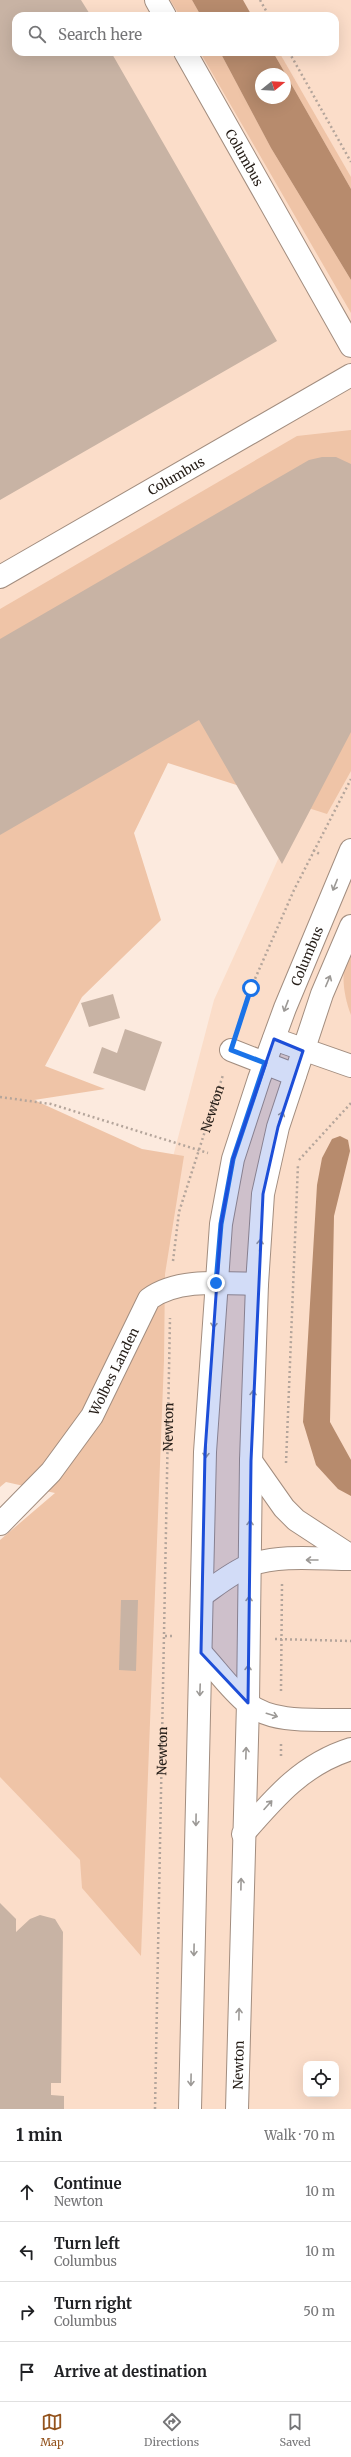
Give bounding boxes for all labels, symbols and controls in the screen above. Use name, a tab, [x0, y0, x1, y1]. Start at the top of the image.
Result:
search box	[12, 12, 339, 56]
icon: search	[26, 23, 48, 45]
text: Search here	[58, 25, 142, 44]
north arrow	[255, 68, 291, 104]
street label: Columbus	[221, 126, 267, 189]
street label: Columbus	[145, 453, 208, 499]
one-way arrow	[330, 879, 338, 891]
street label: Columbus	[287, 924, 327, 988]
one-way arrow	[325, 975, 332, 987]
route start	[242, 979, 260, 997]
one-way arrow	[281, 999, 289, 1011]
street label: Newton	[197, 1082, 228, 1135]
one-way arrow	[278, 1111, 285, 1124]
one-way arrow	[256, 1239, 263, 1252]
route end	[207, 1274, 225, 1292]
one-way arrow	[211, 1315, 218, 1328]
street label: Wolbes Landen	[85, 1324, 143, 1419]
one-way arrow	[250, 1390, 257, 1403]
street label: Newton	[159, 1402, 177, 1452]
one-way arrow	[202, 1445, 209, 1458]
one-way arrow	[246, 1520, 254, 1533]
one-way arrow	[306, 1556, 319, 1564]
one-way arrow	[245, 1596, 253, 1609]
one-way arrow	[244, 1665, 252, 1678]
one-way arrow	[196, 1683, 204, 1696]
one-way arrow	[265, 1712, 278, 1719]
street label: Newton	[153, 1726, 171, 1776]
one-way arrow	[242, 1747, 249, 1760]
one-way arrow	[264, 1799, 273, 1810]
one-way arrow	[193, 1813, 200, 1826]
one-way arrow	[238, 1878, 245, 1891]
one-way arrow	[190, 1943, 198, 1956]
one-way arrow	[235, 2008, 243, 2021]
street label: Newton	[230, 2040, 248, 2090]
map controls	[303, 2061, 339, 2097]
button: locate	[303, 2061, 339, 2097]
one-way arrow	[187, 2073, 195, 2086]
text: 1 min	[16, 2124, 62, 2146]
text: Walk · 70 m	[264, 2127, 335, 2144]
text: Continue	[54, 2174, 122, 2193]
icon: ahead	[16, 2181, 38, 2203]
text: 10 m	[305, 2183, 335, 2200]
text: Newton	[54, 2193, 103, 2210]
text: Turn left	[54, 2234, 120, 2253]
icon: left	[16, 2241, 38, 2263]
text: 10 m	[305, 2243, 335, 2260]
text: Columbus	[54, 2253, 117, 2270]
text: Turn right	[54, 2294, 132, 2313]
icon: right	[16, 2301, 38, 2323]
text: 50 m	[303, 2303, 335, 2320]
text: Columbus	[54, 2313, 117, 2330]
icon: arrive	[16, 2361, 38, 2383]
text: Arrive at destination	[54, 2362, 207, 2381]
tab: Map	[40, 2411, 64, 2449]
tab: Directions	[144, 2411, 199, 2449]
tab: Saved	[280, 2411, 311, 2449]

